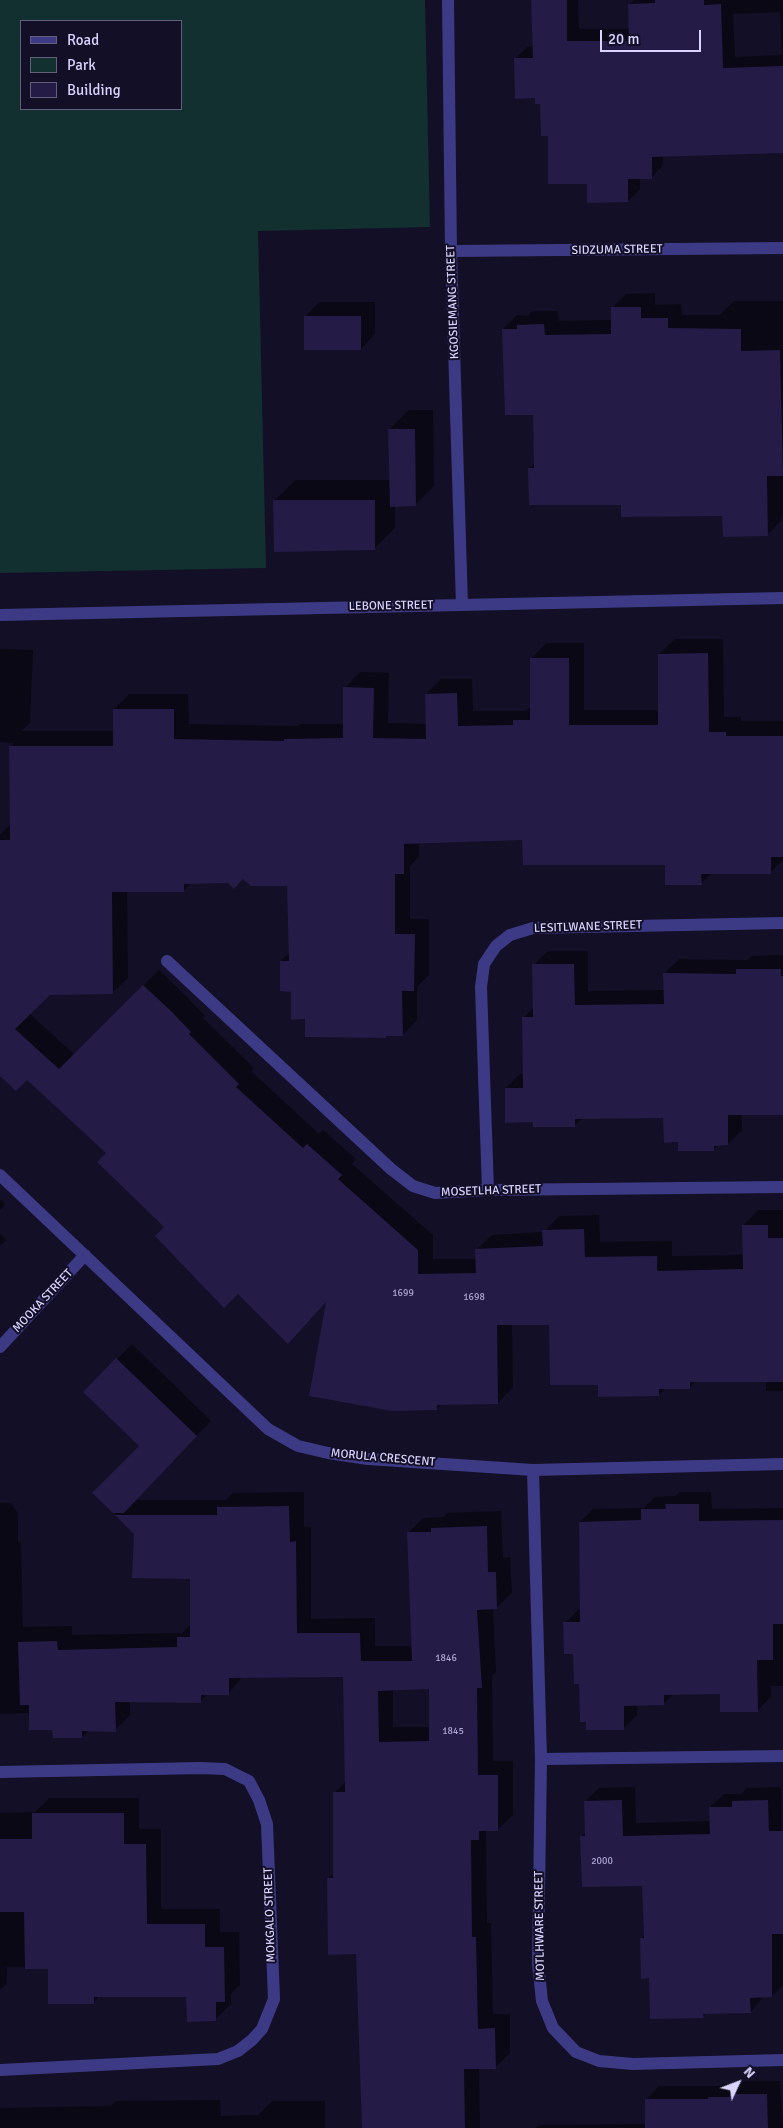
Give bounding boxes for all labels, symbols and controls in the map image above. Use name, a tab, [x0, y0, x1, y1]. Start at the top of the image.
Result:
legend	[20, 20, 182, 110]
scale bar	[603, 20, 704, 52]
text: 20 m	[608, 30, 639, 48]
text: Road	[67, 31, 99, 49]
text: Park	[67, 56, 96, 74]
text: Building	[67, 81, 121, 99]
street label: SIDZUMA STREET	[571, 242, 663, 258]
street label: KGOSIEMANG STREET	[444, 245, 462, 359]
street label: LEBONE STREET	[349, 598, 433, 614]
street label: LESITLWANE STREET	[534, 918, 642, 936]
street label: MOSETLHA STREET	[441, 1182, 541, 1200]
street label: MOOKA STREET	[10, 1266, 76, 1336]
house number: 1699	[392, 1287, 414, 1299]
house number: 1698	[463, 1291, 485, 1303]
street label: MORULA CRESCENT	[330, 1446, 436, 1470]
house number: 1846	[435, 1652, 457, 1664]
house number: 1845	[442, 1725, 464, 1737]
house number: 2000	[591, 1855, 613, 1867]
street label: MOKGALO STREET	[261, 1867, 279, 1963]
street label: MOTLHWARE STREET	[532, 1871, 548, 1981]
north arrow	[713, 2058, 763, 2108]
text: N	[740, 2063, 759, 2082]

